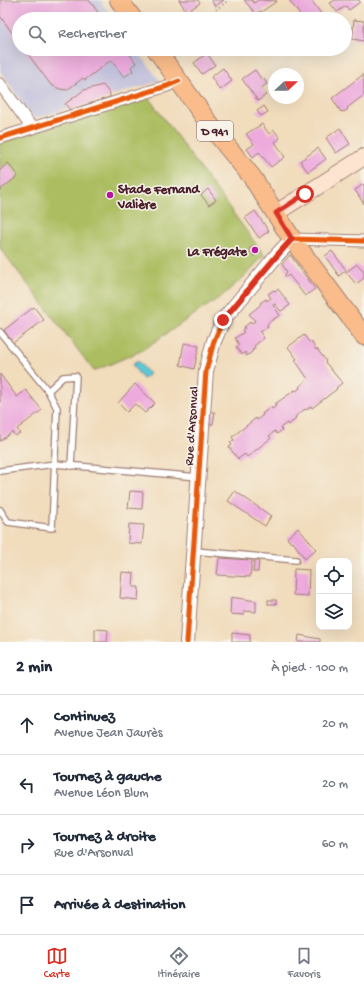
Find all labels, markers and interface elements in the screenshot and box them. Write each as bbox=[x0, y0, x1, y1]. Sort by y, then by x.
search box bbox=[12, 12, 352, 56]
icon: search bbox=[26, 23, 48, 45]
text: Rechercher bbox=[58, 25, 126, 43]
north arrow bbox=[268, 68, 304, 104]
road number: D 941 bbox=[197, 121, 233, 141]
place label: Stade Fernand Valière bbox=[117, 183, 200, 213]
route start bbox=[296, 185, 314, 203]
marker: Stade Fernand Valière bbox=[105, 190, 115, 200]
place label: La Frégate bbox=[187, 245, 248, 260]
marker: La Frégate bbox=[250, 245, 260, 255]
route end bbox=[214, 311, 232, 329]
street label: Rue d'Arsonval bbox=[182, 386, 203, 466]
map controls bbox=[316, 558, 352, 630]
button: locate bbox=[316, 558, 352, 594]
button: layers bbox=[316, 594, 352, 630]
text: 2 min bbox=[16, 658, 52, 678]
text: À pied · 100 m bbox=[271, 661, 348, 676]
text: Continuez bbox=[54, 708, 115, 726]
icon: ahead bbox=[16, 714, 38, 736]
text: 20 m bbox=[322, 717, 348, 732]
text: Avenue Jean Jaurès bbox=[54, 726, 163, 741]
text: Tournez à gauche bbox=[54, 768, 162, 786]
icon: left bbox=[16, 774, 38, 796]
text: 20 m bbox=[322, 777, 348, 792]
text: Avenue Léon Blum bbox=[54, 786, 149, 801]
text: Tournez à droite bbox=[54, 828, 156, 846]
icon: right bbox=[16, 834, 38, 856]
text: 60 m bbox=[322, 837, 348, 852]
text: Rue d'Arsonval bbox=[54, 846, 133, 861]
icon: arrive bbox=[16, 894, 38, 916]
text: Arrivée à destination bbox=[54, 896, 185, 914]
tab: Carte bbox=[44, 945, 70, 981]
tab: Itinéraire bbox=[158, 945, 200, 981]
tab: Favoris bbox=[288, 945, 320, 981]

